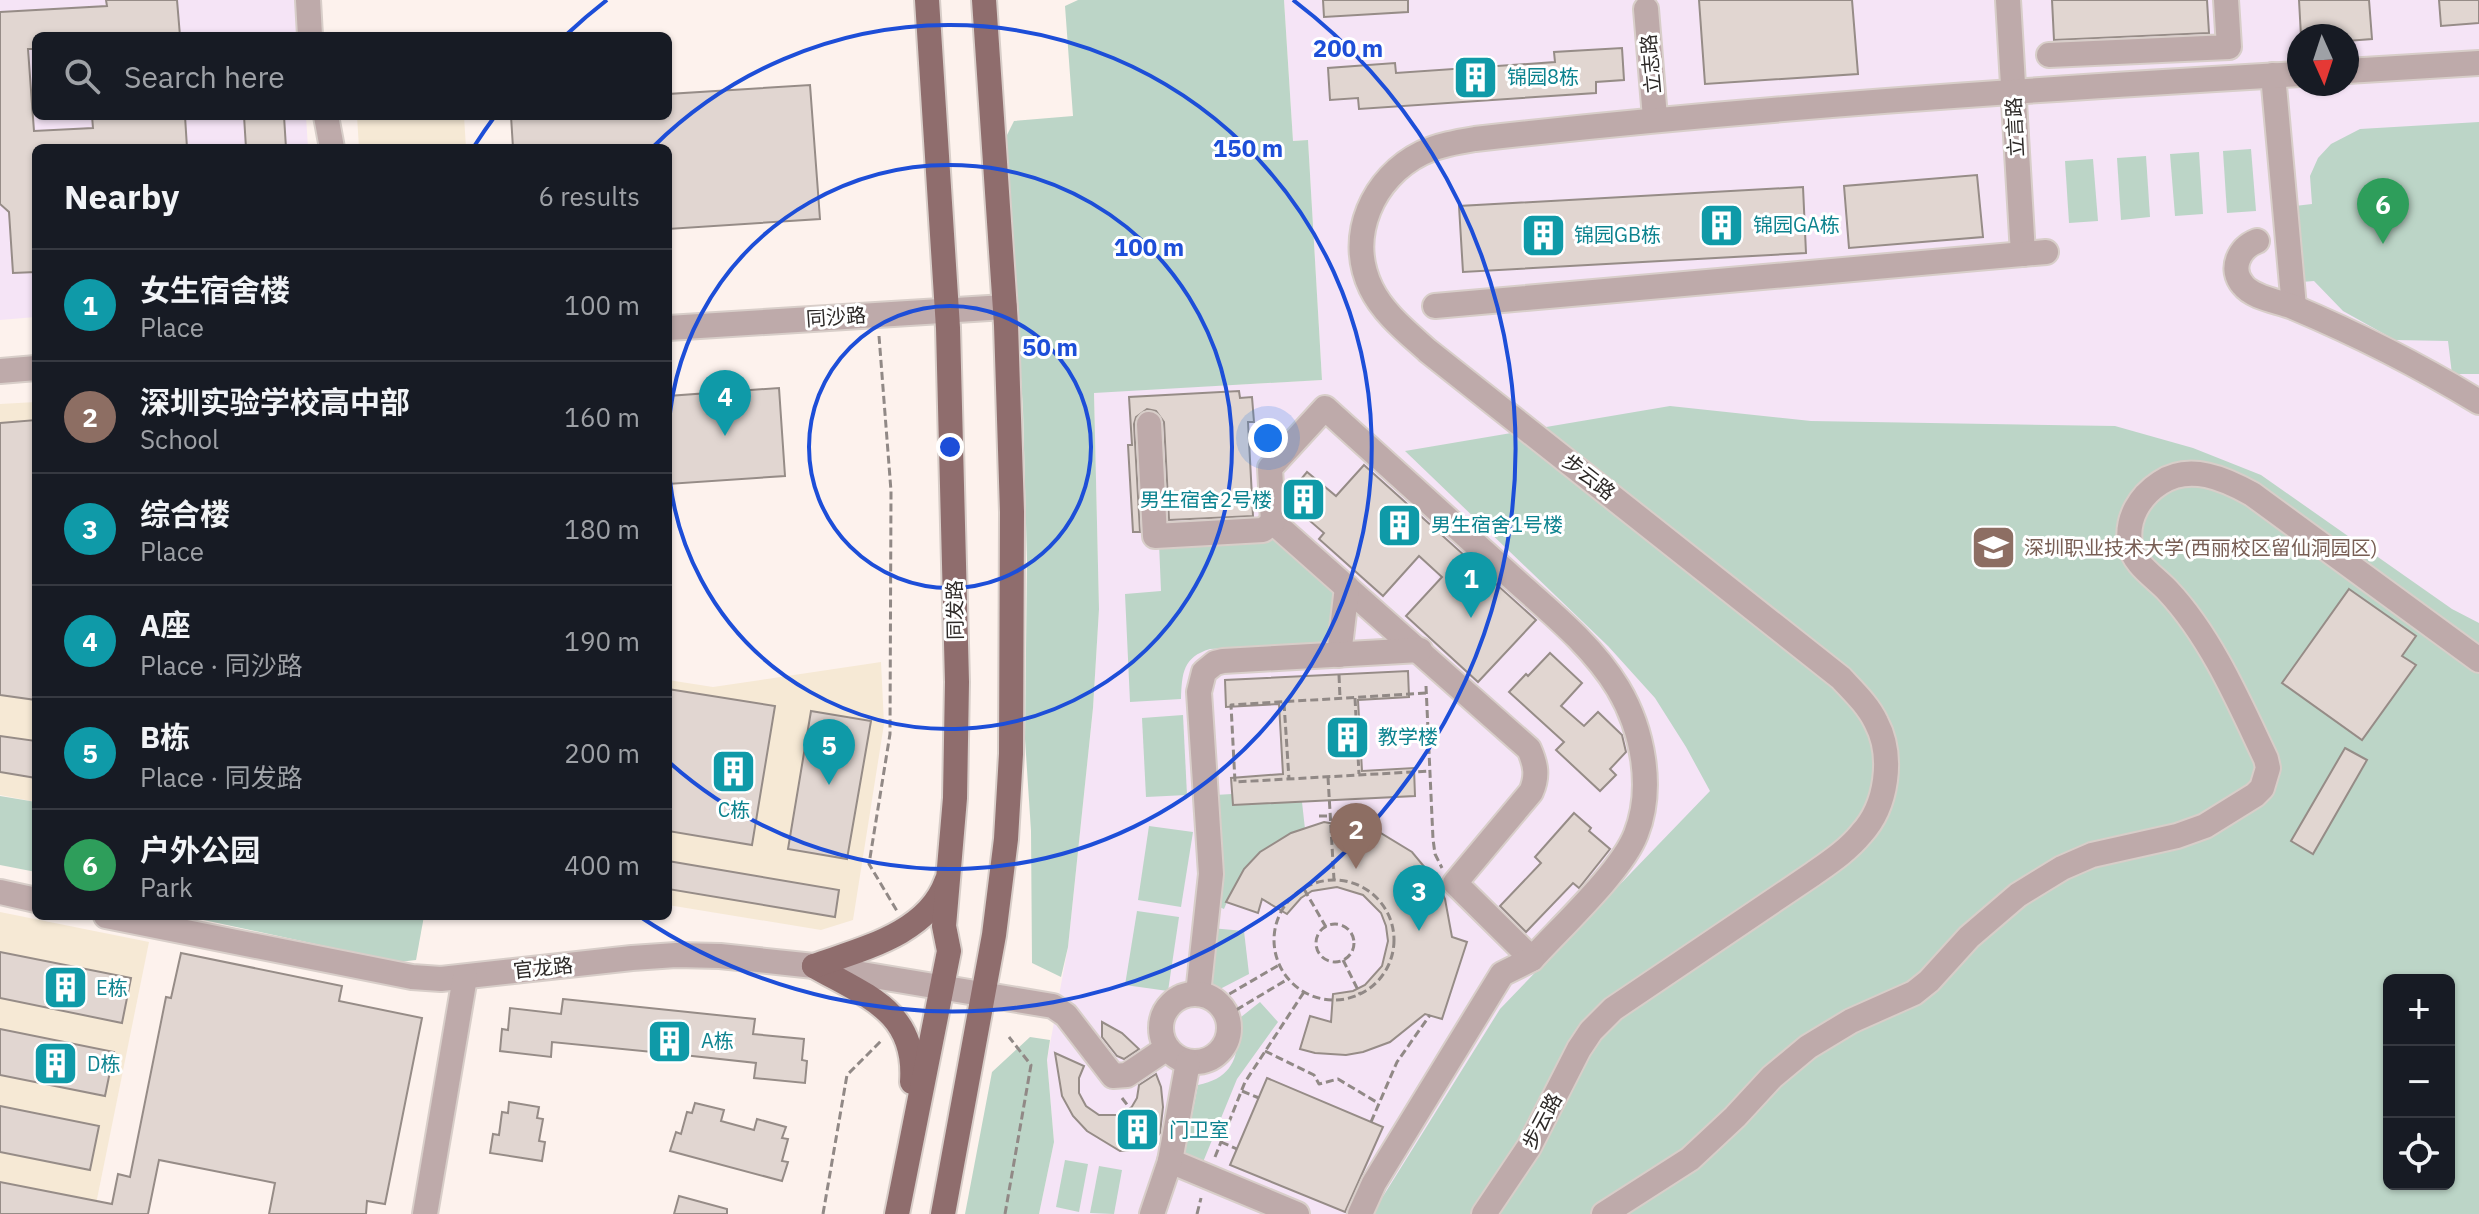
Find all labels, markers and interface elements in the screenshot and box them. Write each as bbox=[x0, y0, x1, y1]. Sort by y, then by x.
north arrow bbox=[2287, 24, 2359, 96]
search box bbox=[32, 32, 672, 120]
text: 200 m bbox=[1313, 32, 1383, 64]
street label: 立志路 bbox=[1634, 33, 1667, 95]
building icon: 锦园8栋 bbox=[1452, 53, 1500, 101]
icon: search bbox=[60, 54, 104, 98]
text: Search here bbox=[124, 57, 285, 96]
place label: 锦园8栋 bbox=[1507, 63, 1579, 90]
street label: 立言路 bbox=[1999, 96, 2030, 158]
text: 150 m bbox=[1213, 132, 1283, 164]
text: Nearby bbox=[64, 174, 179, 218]
pin: 6 bbox=[2357, 178, 2409, 244]
text: 6 results bbox=[538, 179, 640, 213]
building icon: 锦园GA栋 bbox=[1698, 201, 1746, 249]
building icon: 锦园GB栋 bbox=[1519, 211, 1567, 259]
place label: 锦园GA栋 bbox=[1753, 211, 1840, 238]
place label: 锦园GB栋 bbox=[1574, 221, 1661, 248]
text: 100 m bbox=[1114, 231, 1184, 263]
text: 女生宿舍楼 bbox=[140, 270, 290, 309]
text: 1 bbox=[82, 288, 98, 322]
text: 100 m bbox=[564, 288, 640, 322]
street label: 同沙路 bbox=[805, 301, 867, 332]
text: Place bbox=[140, 310, 204, 344]
text: 50 m bbox=[1022, 331, 1078, 363]
pin: 4 bbox=[699, 370, 751, 436]
text: 深圳实验学校高中部 bbox=[140, 382, 410, 421]
text: 2 bbox=[82, 400, 98, 434]
text: 160 m bbox=[564, 400, 640, 434]
your location bbox=[1248, 418, 1288, 458]
text: School bbox=[140, 422, 219, 456]
centre of rings bbox=[936, 433, 964, 461]
street label: 步云路 bbox=[1557, 447, 1621, 506]
building icon: 男生宿舍2号楼 bbox=[1279, 476, 1327, 524]
place label: 男生宿舍2号楼 bbox=[1140, 486, 1272, 513]
text: 综合楼 bbox=[140, 494, 230, 533]
building icon: 男生宿舍1号楼 bbox=[1376, 501, 1424, 549]
place label: 男生宿舍1号楼 bbox=[1431, 511, 1563, 538]
text: 3 bbox=[82, 512, 98, 546]
text: 180 m bbox=[564, 512, 640, 546]
school or university icon: 深圳职业技术大学(西丽校区留仙洞园区) bbox=[1969, 524, 2017, 572]
text: Place bbox=[140, 534, 204, 568]
place label: 深圳职业技术大学(西丽校区留仙洞园区) bbox=[2024, 534, 2377, 561]
pin: 1 bbox=[1445, 552, 1497, 618]
street label: 同发路 bbox=[940, 580, 969, 640]
text: A座 bbox=[140, 605, 191, 644]
text: 4 bbox=[82, 624, 98, 658]
text: 190 m bbox=[564, 624, 640, 658]
text: Place · 同沙路 bbox=[140, 648, 303, 682]
building icon: 教学楼 bbox=[1323, 713, 1371, 761]
text: B栋 bbox=[140, 717, 190, 756]
pin: 5 bbox=[803, 719, 855, 785]
place label: 教学楼 bbox=[1378, 723, 1438, 750]
text: 5 bbox=[82, 736, 98, 770]
text: 200 m bbox=[564, 736, 640, 770]
building icon: C栋 bbox=[710, 747, 758, 795]
text: Place · 同发路 bbox=[140, 760, 303, 794]
place label: C栋 bbox=[718, 796, 750, 823]
pin: 2 bbox=[1330, 803, 1382, 869]
text: 户外公园 bbox=[140, 830, 260, 869]
text: 6 bbox=[82, 848, 98, 882]
text: 400 m bbox=[564, 848, 640, 882]
pin: 3 bbox=[1393, 865, 1445, 931]
text: Park bbox=[140, 870, 193, 904]
street label: 官龙路 bbox=[512, 951, 574, 984]
building icon: E栋 bbox=[41, 964, 89, 1012]
place label: E栋 bbox=[96, 974, 128, 1001]
map controls bbox=[2383, 974, 2455, 1190]
button: + bbox=[2383, 974, 2455, 1046]
building icon: A栋 bbox=[646, 1017, 694, 1065]
place label: A栋 bbox=[701, 1027, 734, 1054]
building icon: D栋 bbox=[32, 1040, 80, 1088]
button: − bbox=[2383, 1046, 2455, 1118]
place label: D栋 bbox=[87, 1050, 120, 1077]
street label: 步云路 bbox=[1516, 1088, 1568, 1154]
building icon: 门卫室 bbox=[1114, 1106, 1162, 1154]
place label: 门卫室 bbox=[1169, 1116, 1229, 1143]
button: locate bbox=[2383, 1118, 2455, 1190]

